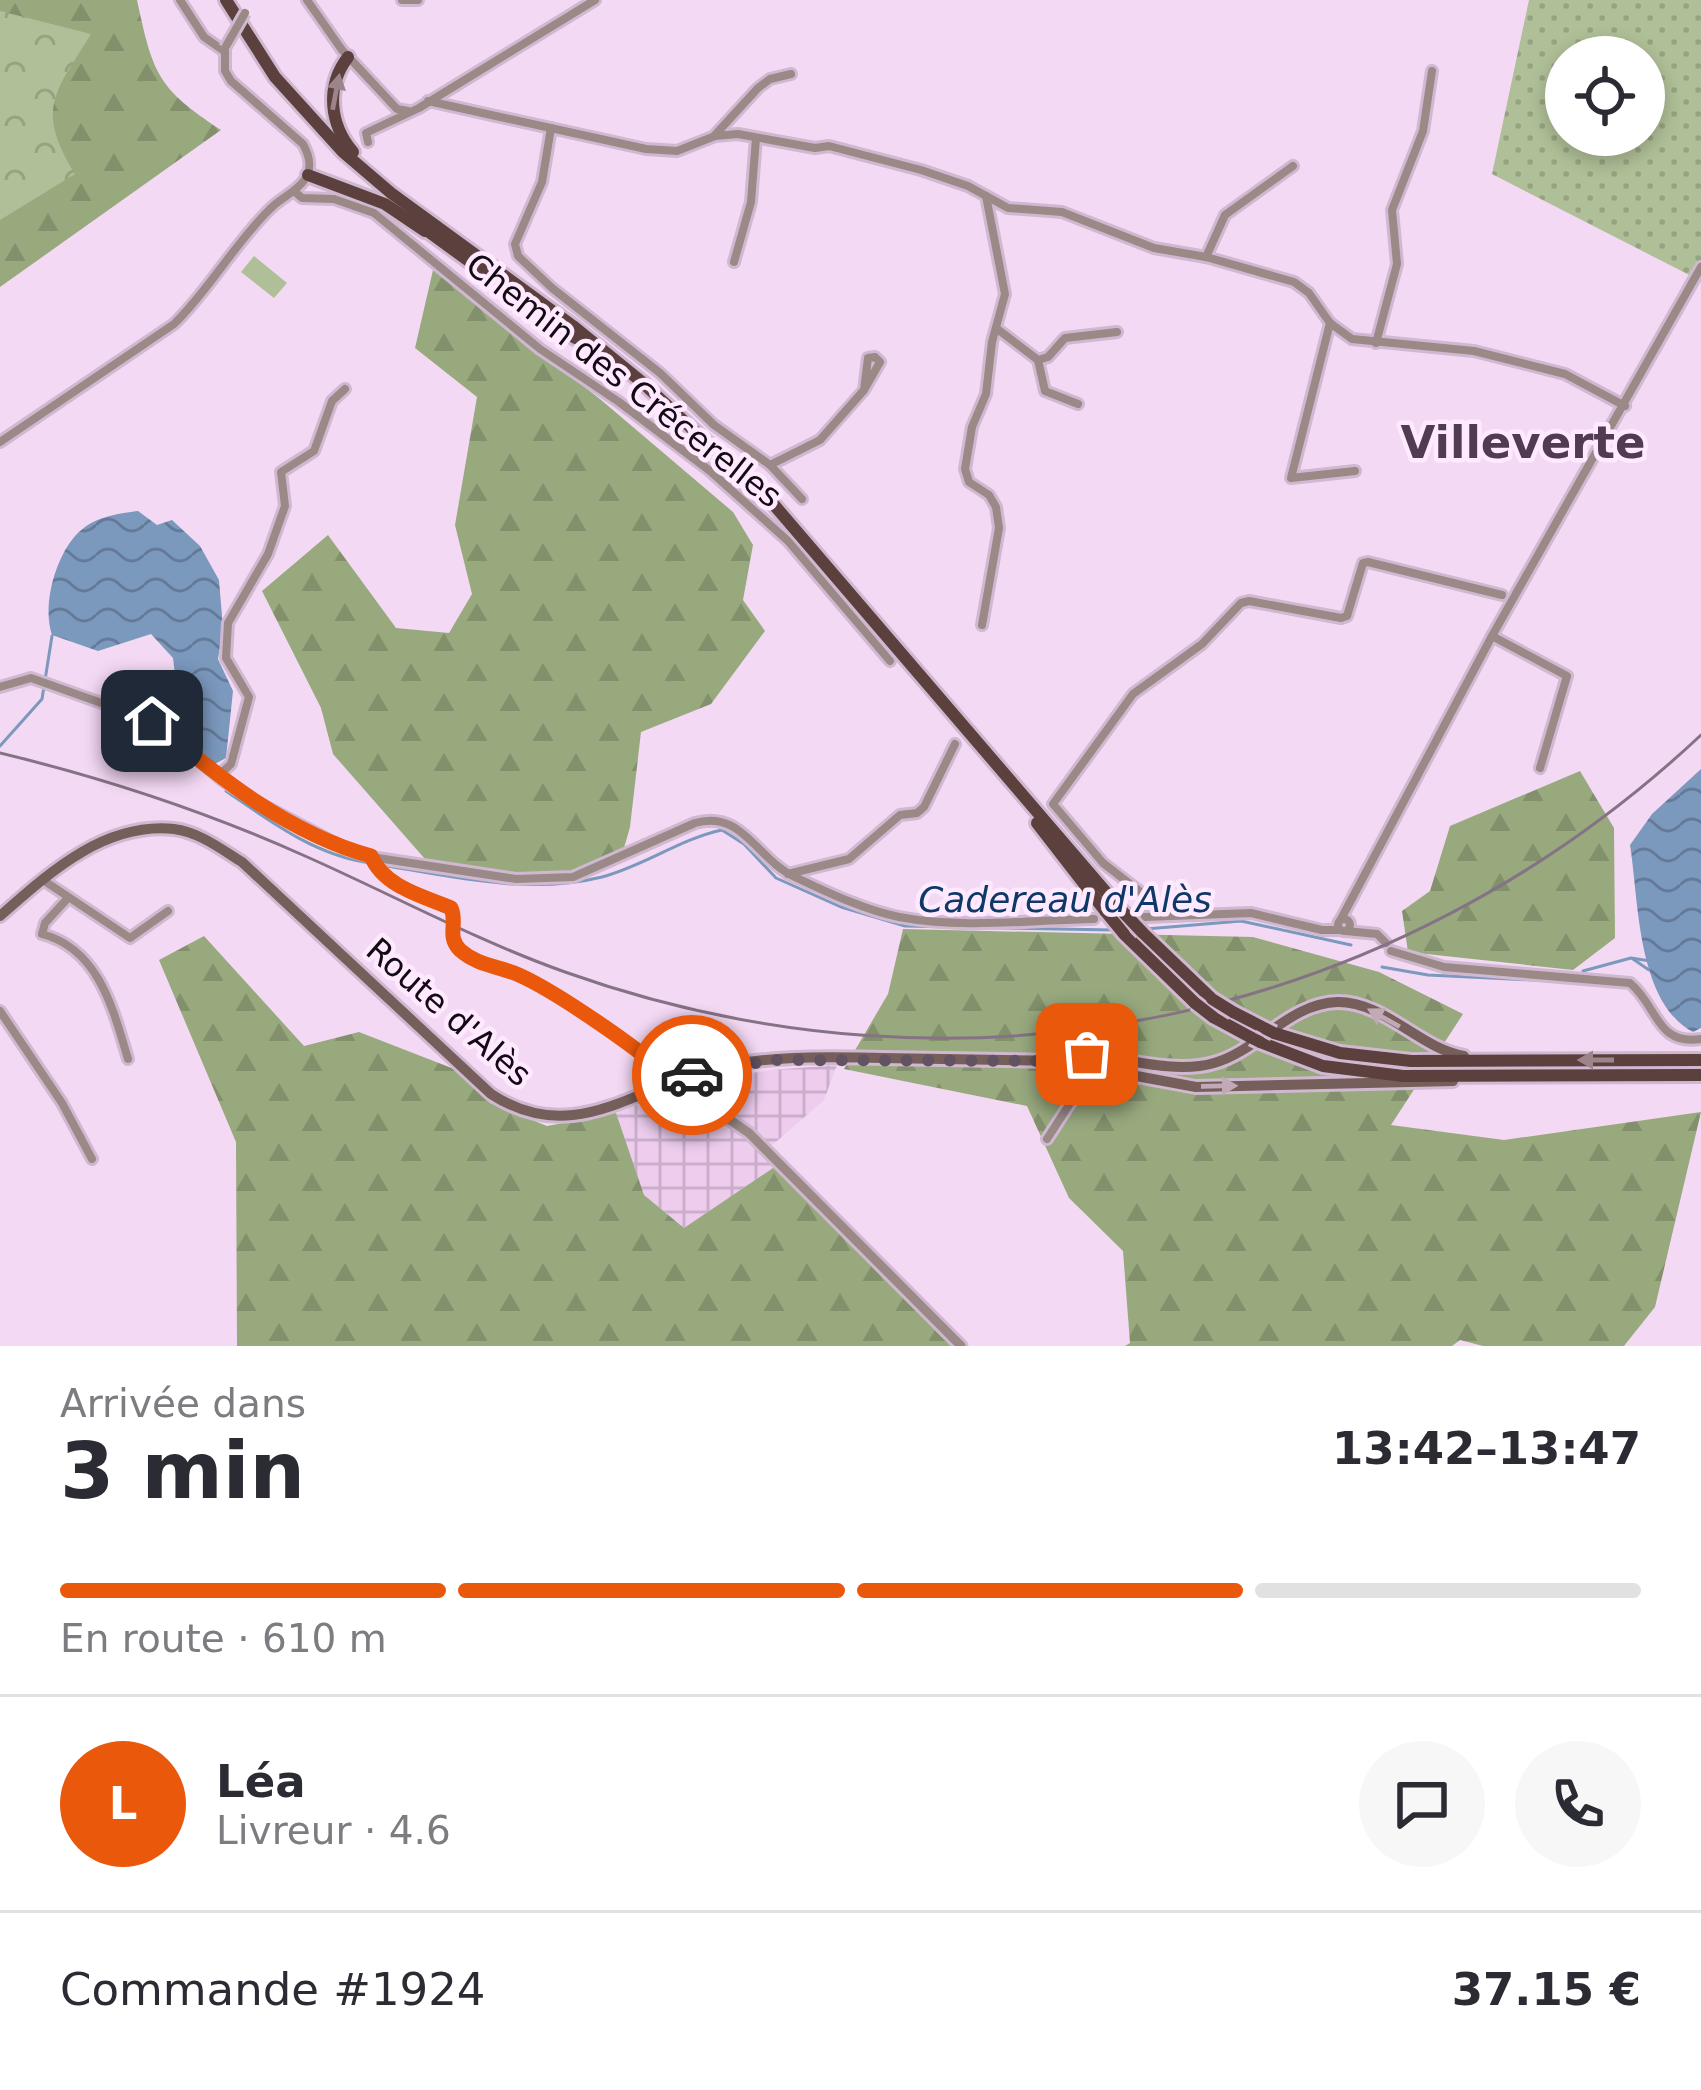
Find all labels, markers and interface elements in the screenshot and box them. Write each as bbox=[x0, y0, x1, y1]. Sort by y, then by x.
map controls bbox=[1545, 36, 1665, 156]
button: locate bbox=[1545, 36, 1665, 156]
one-way arrow bbox=[327, 73, 346, 111]
street label: Chemin des Crécerelles bbox=[459, 245, 789, 515]
district label: Villeverte bbox=[1401, 416, 1645, 469]
pin bbox=[101, 670, 203, 772]
icon: home bbox=[119, 688, 185, 754]
water label: Cadereau d'Alès bbox=[918, 879, 1212, 920]
street label: Route d'Alès bbox=[359, 930, 539, 1094]
pin bbox=[1036, 1003, 1138, 1105]
one-way arrow bbox=[1367, 1008, 1401, 1029]
courier bbox=[632, 1015, 752, 1135]
icon: bag bbox=[1054, 1021, 1120, 1087]
icon: car bbox=[659, 1042, 725, 1108]
one-way arrow bbox=[1576, 1050, 1614, 1070]
one-way arrow bbox=[1201, 1077, 1239, 1096]
text: Arrivée dans bbox=[60, 1381, 306, 1426]
text: 13:42–13:47 bbox=[1332, 1422, 1641, 1475]
text: 3 min bbox=[60, 1426, 305, 1516]
text: En route · 610 m bbox=[60, 1616, 387, 1661]
button: chat bbox=[1359, 1741, 1485, 1867]
button: phone bbox=[1515, 1741, 1641, 1867]
text: Léa bbox=[216, 1755, 306, 1808]
text: L bbox=[109, 1777, 137, 1830]
text: Livreur · 4.6 bbox=[216, 1808, 451, 1853]
text: Commande #1924 bbox=[60, 1963, 486, 2016]
text: 37.15 € bbox=[1452, 1963, 1641, 2016]

